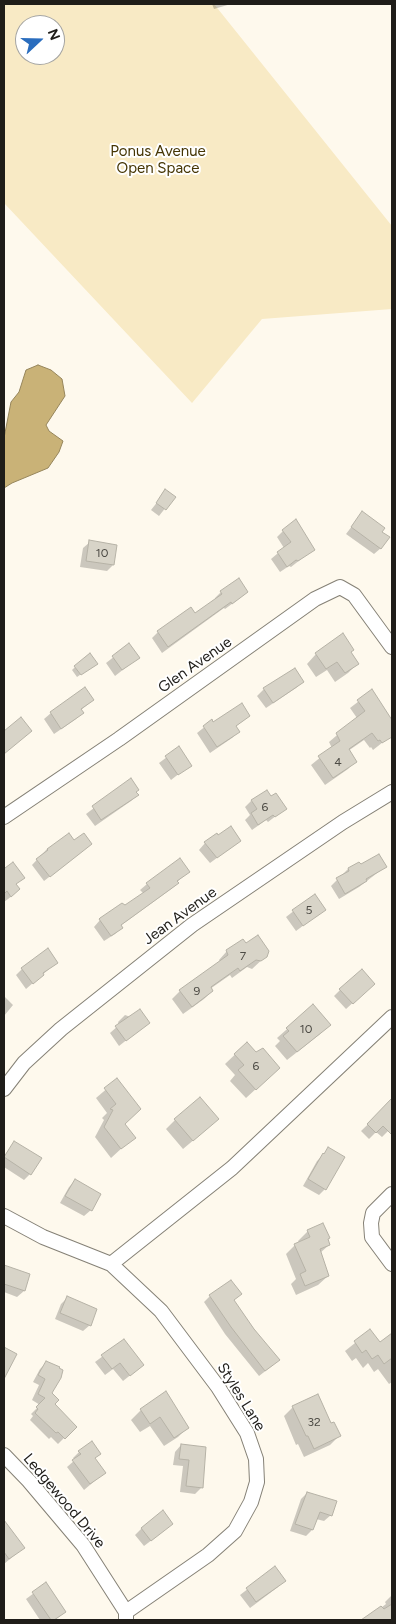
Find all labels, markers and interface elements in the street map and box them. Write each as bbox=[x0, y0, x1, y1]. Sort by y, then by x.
north arrow bbox=[15, 15, 65, 65]
text: N bbox=[44, 27, 63, 43]
park label: Ponus Avenue Open Space bbox=[110, 143, 206, 178]
house number: 10 bbox=[96, 546, 108, 560]
street label: Glen Avenue bbox=[155, 633, 235, 697]
house number: 4 bbox=[334, 755, 342, 769]
house number: 6 bbox=[262, 800, 268, 814]
street label: Jean Avenue bbox=[140, 883, 220, 949]
house number: 5 bbox=[306, 903, 312, 917]
house number: 7 bbox=[240, 949, 246, 963]
house number: 9 bbox=[194, 984, 200, 998]
house number: 10 bbox=[300, 1022, 312, 1036]
house number: 6 bbox=[253, 1059, 259, 1073]
street label: Styles Lane bbox=[213, 1360, 269, 1434]
house number: 32 bbox=[307, 1415, 321, 1429]
street label: Ledgewood Drive bbox=[19, 1450, 109, 1552]

